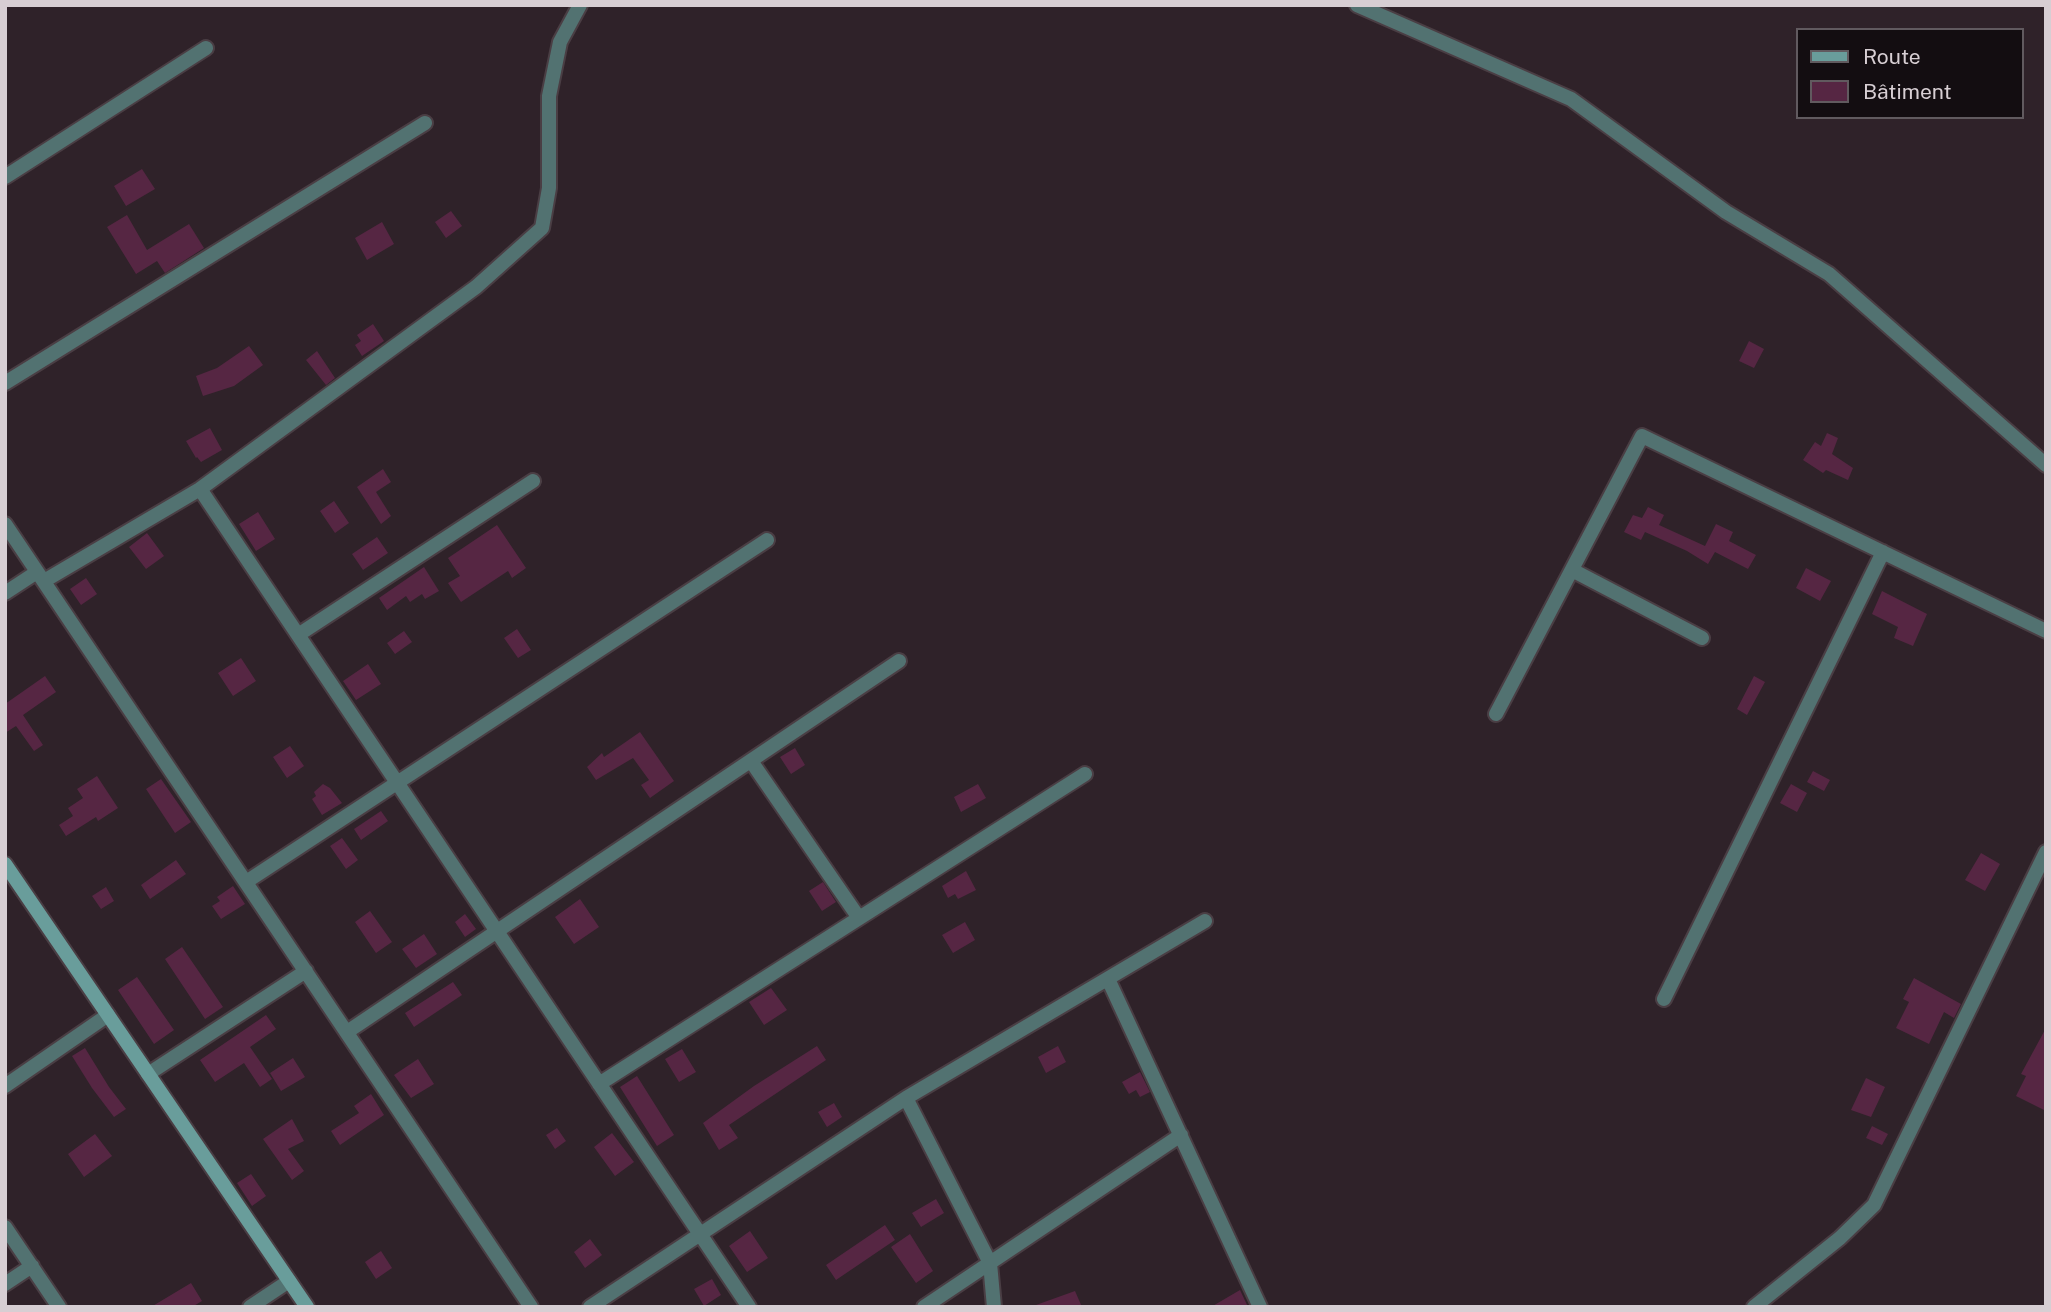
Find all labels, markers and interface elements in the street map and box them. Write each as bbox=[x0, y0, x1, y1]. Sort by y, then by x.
legend bbox=[1796, 28, 2023, 119]
text: Route bbox=[1863, 44, 1921, 69]
text: Bâtiment bbox=[1863, 79, 1952, 104]

